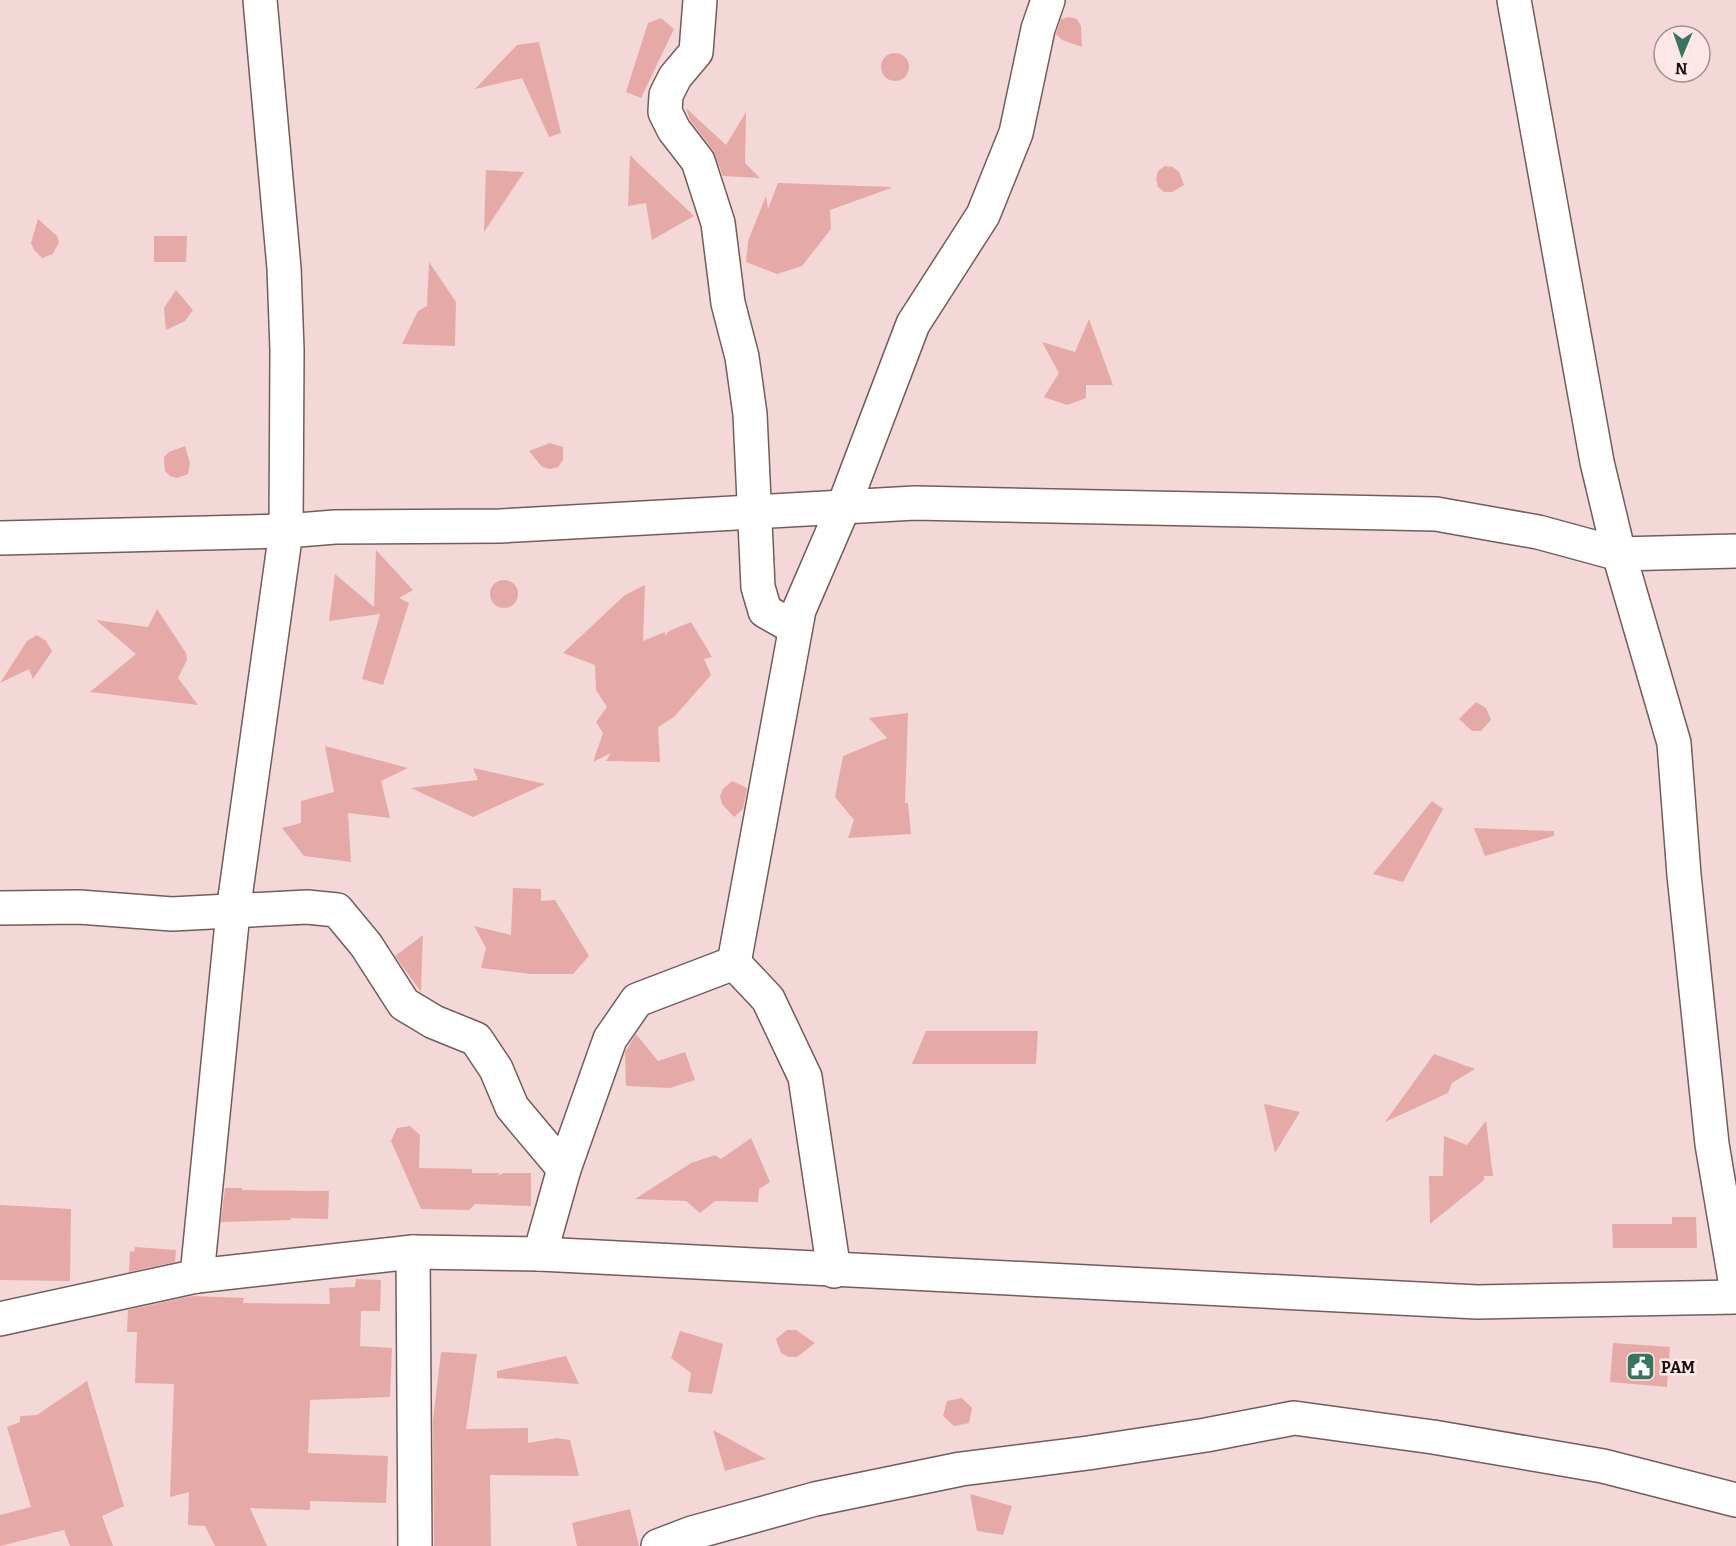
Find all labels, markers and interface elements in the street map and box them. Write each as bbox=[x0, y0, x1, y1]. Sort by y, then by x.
north arrow bbox=[1652, 24, 1712, 84]
text: N bbox=[1675, 59, 1688, 78]
public building icon: PAM bbox=[1624, 1351, 1656, 1383]
place label: PAM bbox=[1661, 1358, 1695, 1377]

